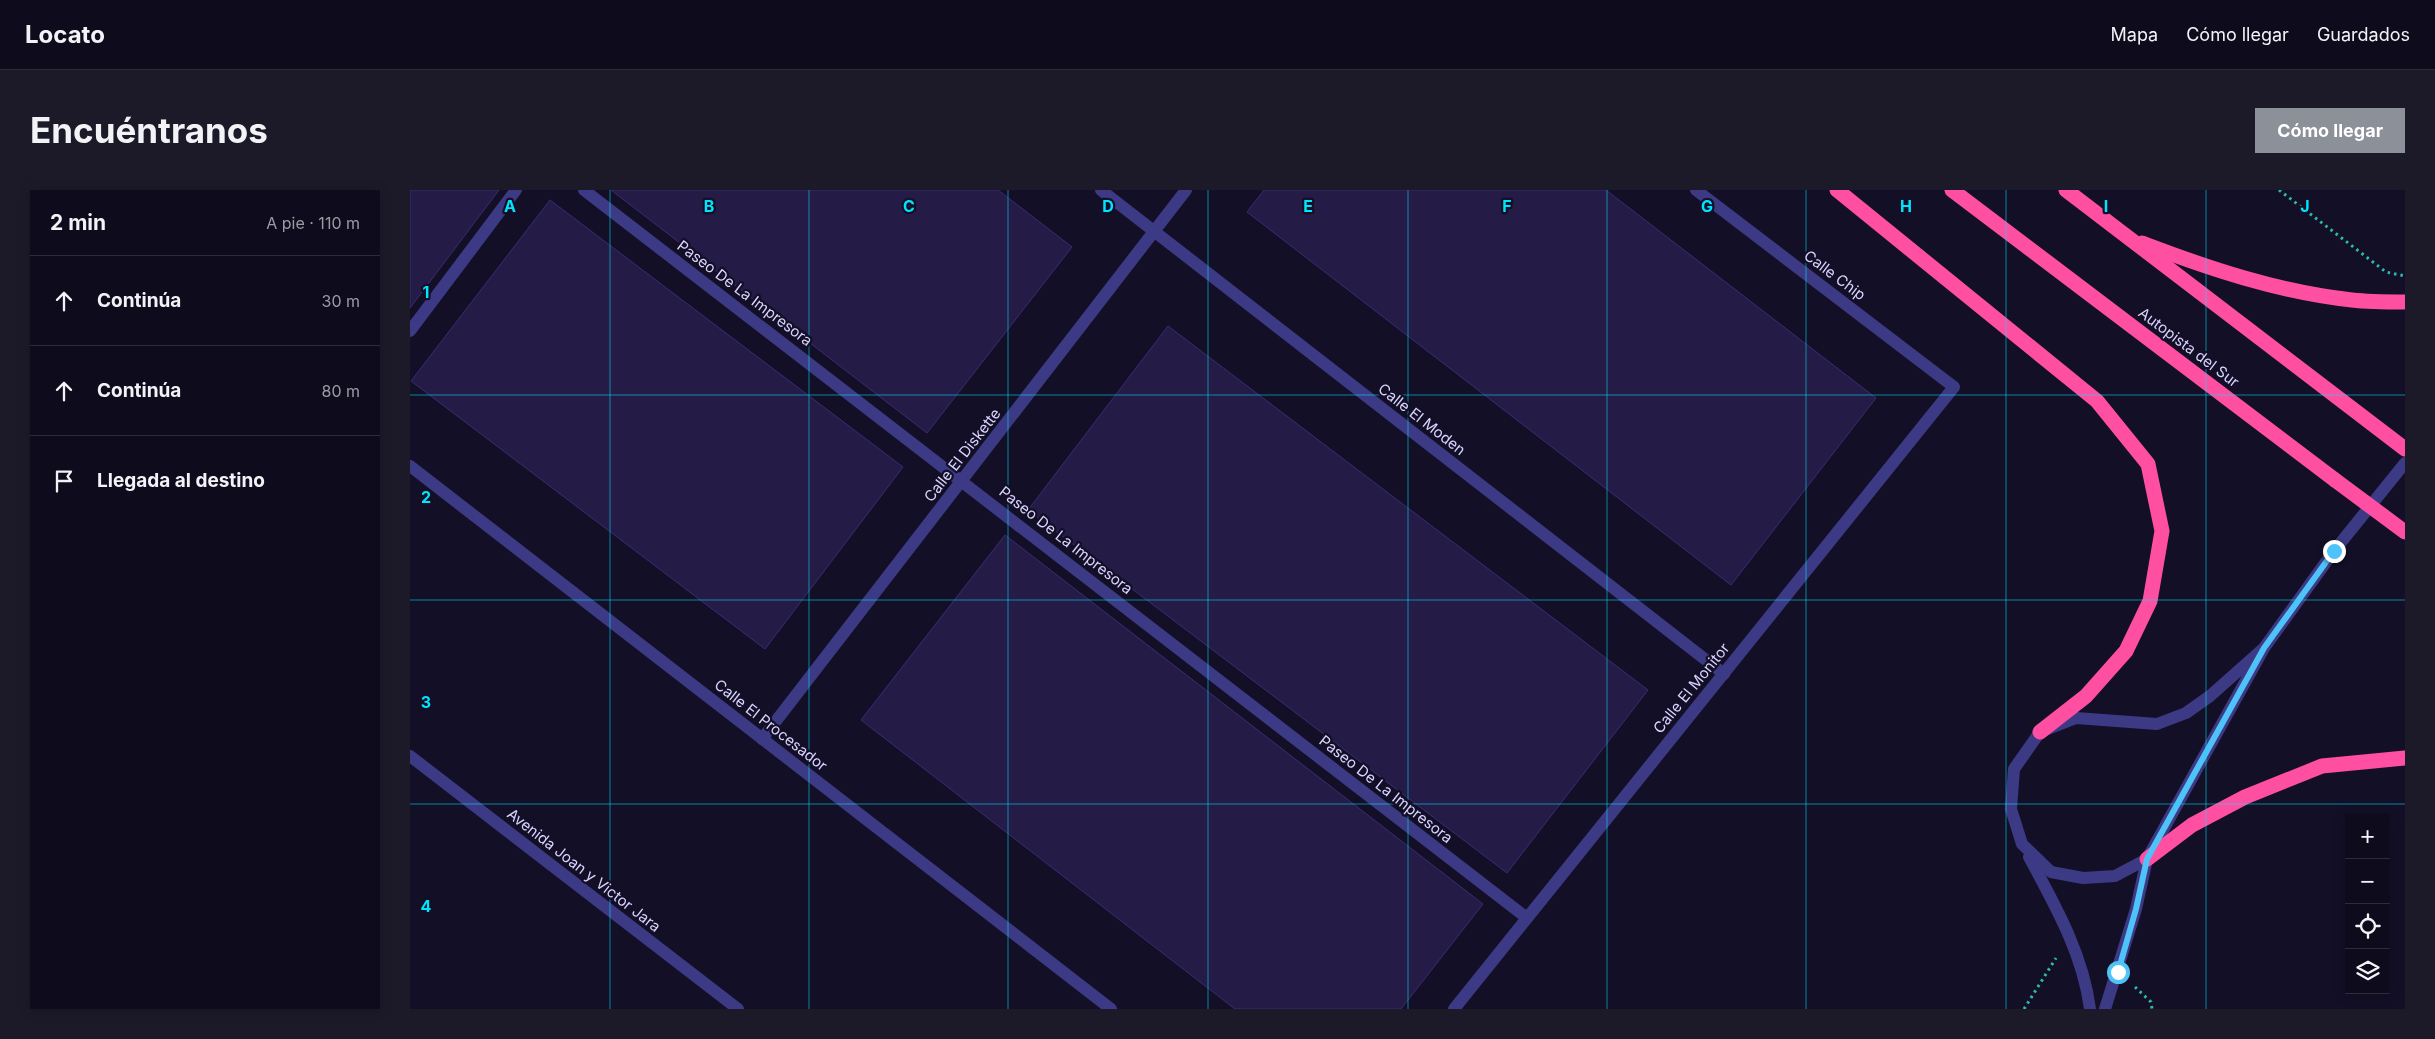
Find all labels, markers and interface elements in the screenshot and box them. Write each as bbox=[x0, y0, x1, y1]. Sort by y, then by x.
text: Locato bbox=[25, 20, 105, 49]
text: Mapa bbox=[2111, 24, 2158, 45]
text: Cómo llegar bbox=[2186, 24, 2289, 45]
text: Guardados bbox=[2317, 24, 2410, 45]
button: Cómo llegar bbox=[2255, 108, 2405, 153]
text: Encuéntranos bbox=[30, 109, 268, 151]
text: A bbox=[504, 196, 516, 216]
text: B bbox=[704, 196, 714, 216]
text: C bbox=[903, 196, 915, 216]
text: D bbox=[1102, 196, 1114, 216]
text: E bbox=[1303, 196, 1313, 216]
text: F bbox=[1502, 196, 1512, 216]
text: G bbox=[1701, 196, 1713, 216]
text: H bbox=[1900, 196, 1912, 216]
text: I bbox=[2104, 196, 2108, 216]
text: J bbox=[2300, 196, 2310, 216]
text: 2 min bbox=[50, 210, 106, 235]
text: A pie · 110 m bbox=[266, 213, 360, 233]
street label: Paseo De La Impresora bbox=[674, 236, 816, 350]
street label: Calle Chip bbox=[1800, 246, 1870, 304]
text: 1 bbox=[423, 282, 429, 302]
icon: ahead bbox=[50, 287, 78, 315]
text: Continúa bbox=[97, 289, 181, 312]
text: 30 m bbox=[322, 291, 360, 311]
street label: Autopista del Sur bbox=[2135, 303, 2243, 391]
icon: ahead bbox=[50, 377, 78, 405]
text: Continúa bbox=[97, 379, 181, 402]
street label: Calle El Moden bbox=[1374, 379, 1470, 459]
text: 80 m bbox=[321, 381, 360, 401]
street label: Calle El Diskette bbox=[920, 404, 1004, 506]
icon: arrive bbox=[50, 467, 78, 495]
text: Llegada al destino bbox=[97, 469, 265, 492]
street label: Paseo De La Impresora bbox=[995, 482, 1137, 598]
text: 2 bbox=[421, 487, 431, 507]
route end bbox=[2323, 540, 2346, 563]
street label: Calle El Monitor bbox=[1649, 639, 1734, 737]
street label: Calle El Procesador bbox=[711, 675, 831, 775]
text: 3 bbox=[421, 692, 431, 712]
street label: Paseo De La Impresora bbox=[1315, 731, 1457, 847]
street label: Avenida Joan y Victor Jara bbox=[503, 804, 665, 936]
map controls bbox=[2345, 814, 2390, 994]
button: + bbox=[2345, 814, 2390, 859]
button: − bbox=[2345, 859, 2390, 904]
text: 4 bbox=[421, 896, 432, 916]
button: locate bbox=[2345, 904, 2390, 949]
button: layers bbox=[2345, 949, 2390, 994]
route start bbox=[2107, 961, 2130, 984]

